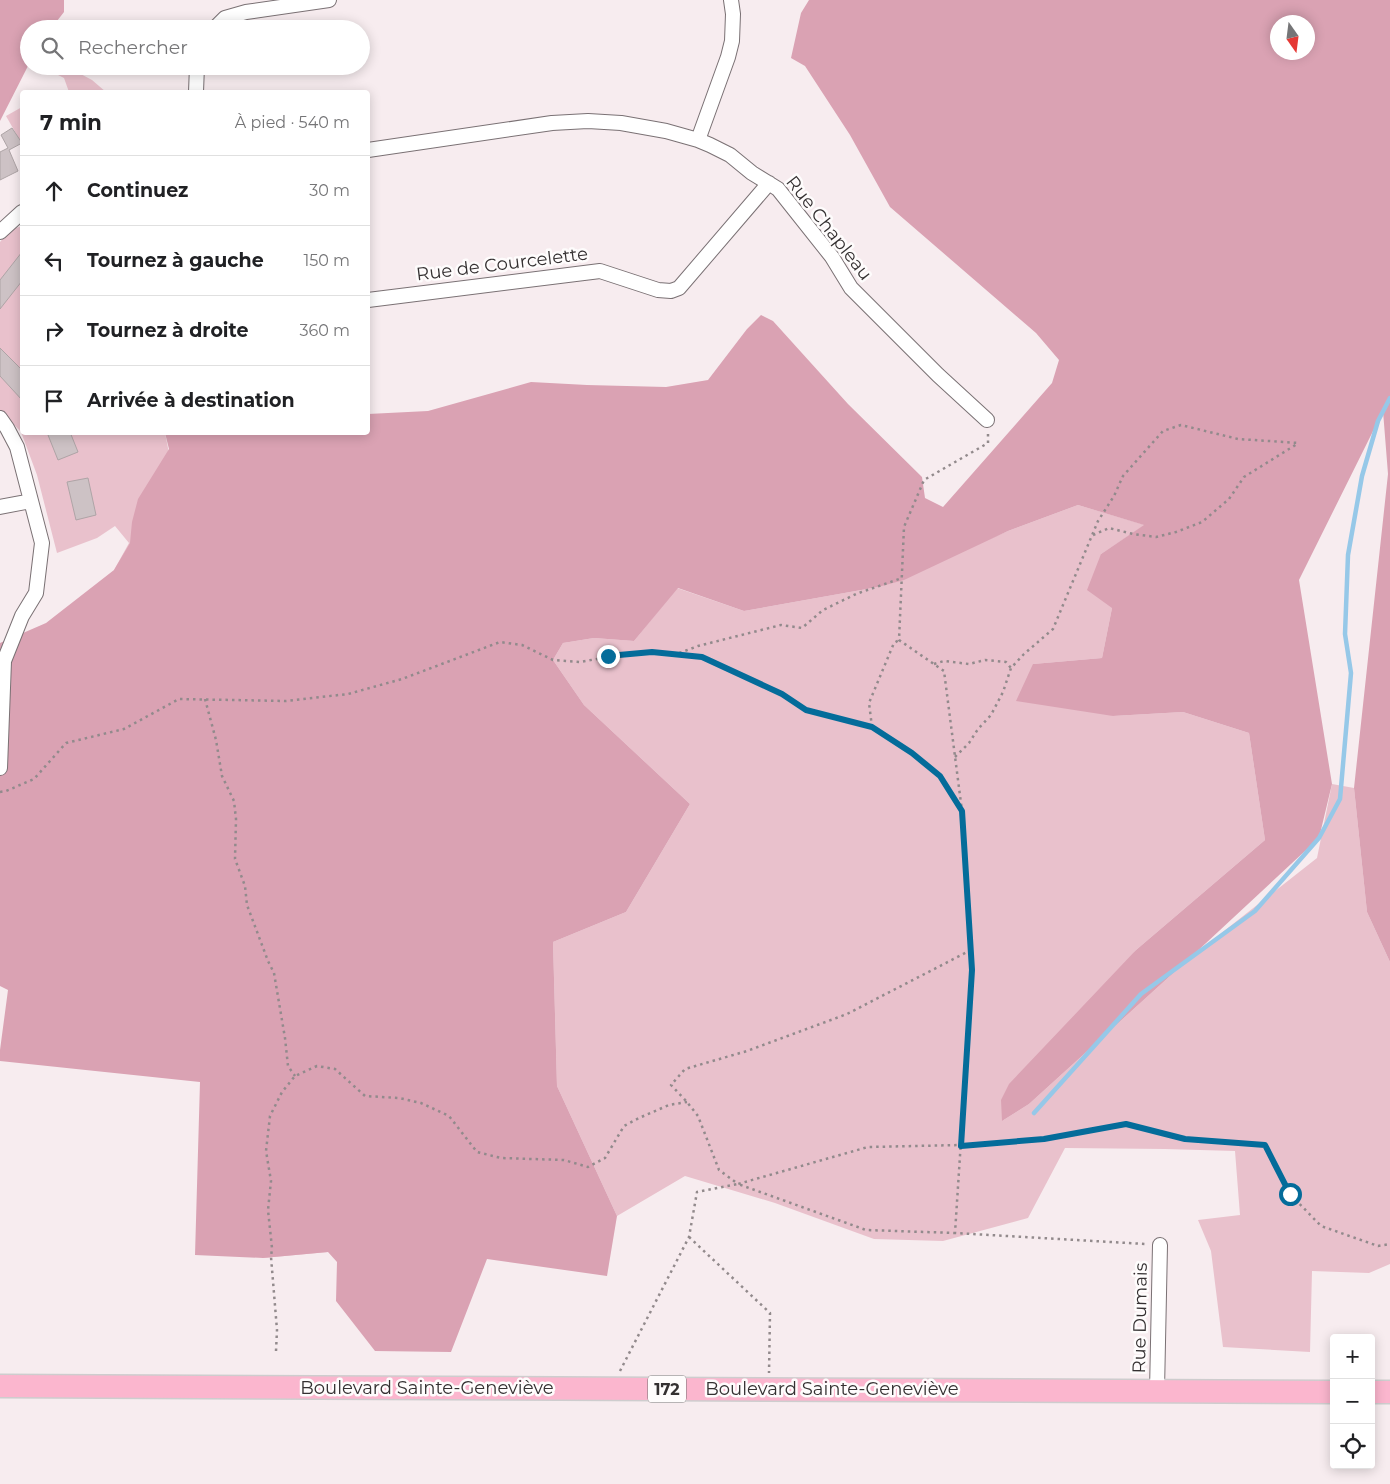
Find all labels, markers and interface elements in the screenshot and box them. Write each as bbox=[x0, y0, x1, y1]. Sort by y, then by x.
north arrow bbox=[1270, 15, 1315, 60]
search box bbox=[20, 20, 370, 75]
icon: search bbox=[38, 34, 66, 62]
text: Rechercher bbox=[78, 36, 188, 59]
text: 7 min bbox=[40, 110, 102, 135]
text: À pied · 540 m bbox=[235, 113, 350, 132]
street label: Rue Chapleau bbox=[781, 171, 877, 285]
icon: ahead bbox=[40, 177, 68, 205]
text: Continuez bbox=[87, 179, 188, 202]
text: 30 m bbox=[309, 181, 350, 200]
street label: Rue de Courcelette bbox=[415, 243, 589, 285]
icon: left bbox=[40, 247, 68, 275]
text: Tournez à gauche bbox=[87, 249, 264, 272]
text: 150 m bbox=[303, 251, 350, 270]
icon: right bbox=[40, 317, 68, 345]
text: Tournez à droite bbox=[87, 319, 248, 342]
text: 360 m bbox=[299, 321, 350, 340]
icon: arrive bbox=[40, 387, 68, 415]
text: Arrivée à destination bbox=[87, 389, 295, 412]
route end bbox=[597, 645, 620, 668]
route start bbox=[1279, 1183, 1302, 1206]
street label: Rue Dumais bbox=[1128, 1262, 1152, 1374]
map controls bbox=[1330, 1334, 1375, 1469]
button: + bbox=[1330, 1334, 1375, 1379]
road number: 172 bbox=[648, 1376, 686, 1402]
street label: Boulevard Sainte-Geneviève bbox=[300, 1377, 554, 1399]
street label: Boulevard Sainte-Geneviève bbox=[705, 1378, 959, 1400]
button: − bbox=[1330, 1379, 1375, 1424]
button: locate bbox=[1330, 1424, 1375, 1469]

